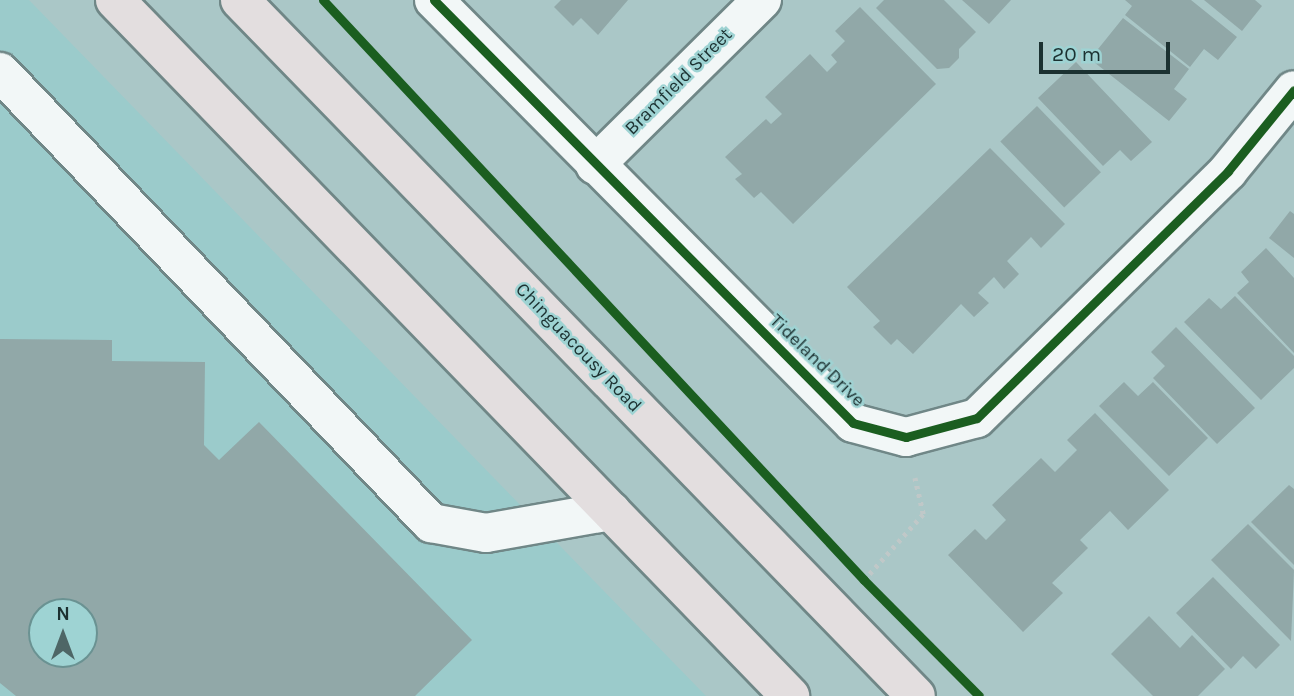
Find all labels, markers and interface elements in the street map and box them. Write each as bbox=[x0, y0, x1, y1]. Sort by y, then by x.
street label: Bramfield Street bbox=[621, 24, 737, 140]
scale bar bbox=[1042, 28, 1173, 72]
text: 20 m bbox=[1052, 42, 1101, 66]
street label: Chinguacousy Road bbox=[510, 278, 646, 418]
street label: Tideland Drive bbox=[765, 310, 869, 412]
north arrow bbox=[28, 598, 98, 668]
text: N bbox=[56, 603, 70, 625]

